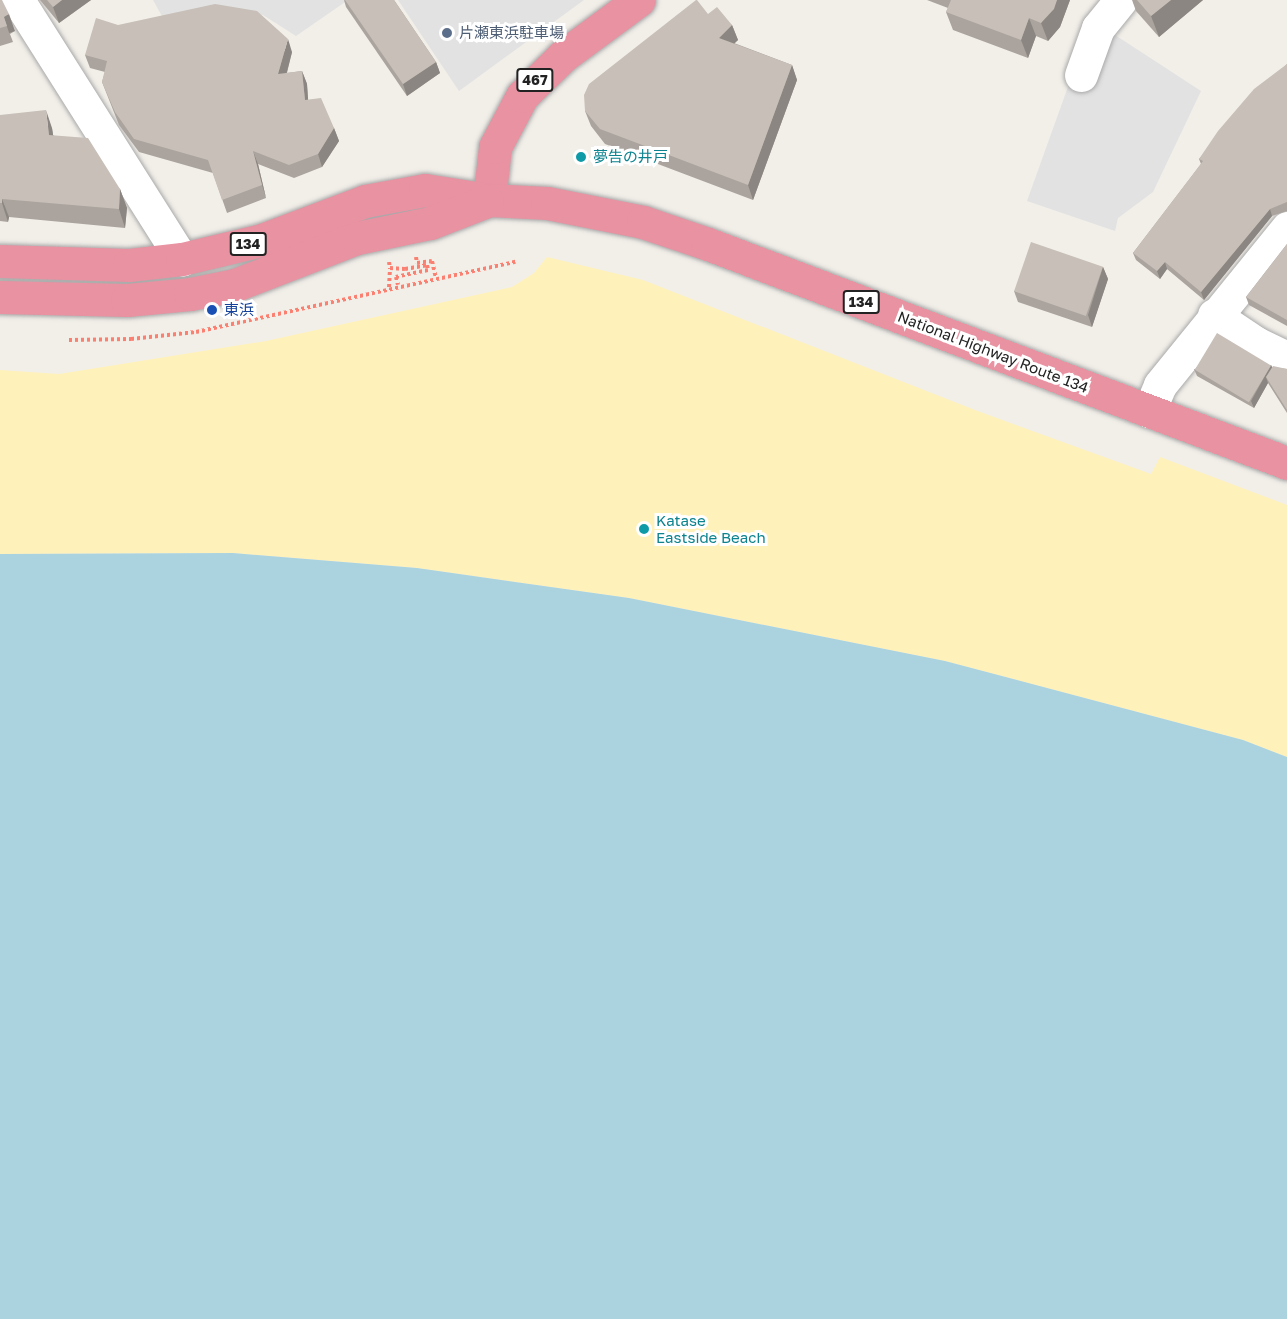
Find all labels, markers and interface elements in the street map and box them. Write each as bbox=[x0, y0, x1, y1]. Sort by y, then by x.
place label: 片瀬東浜駐車場 bbox=[459, 24, 564, 42]
marker: 片瀬東浜駐車場 bbox=[440, 26, 454, 40]
road number: 467 bbox=[516, 69, 554, 91]
place label: 夢告の井戸 bbox=[593, 148, 668, 166]
marker: 夢告の井戸 bbox=[574, 150, 588, 164]
road number: 134 bbox=[228, 233, 268, 255]
road number: 134 bbox=[842, 291, 880, 313]
place label: 東浜 bbox=[224, 301, 254, 319]
marker: 東浜 bbox=[205, 303, 219, 317]
street label: National Highway Route 134 bbox=[895, 307, 1091, 397]
place label: Katase Eastside Beach bbox=[656, 511, 766, 546]
marker: Katase Eastside Beach bbox=[637, 522, 651, 536]

